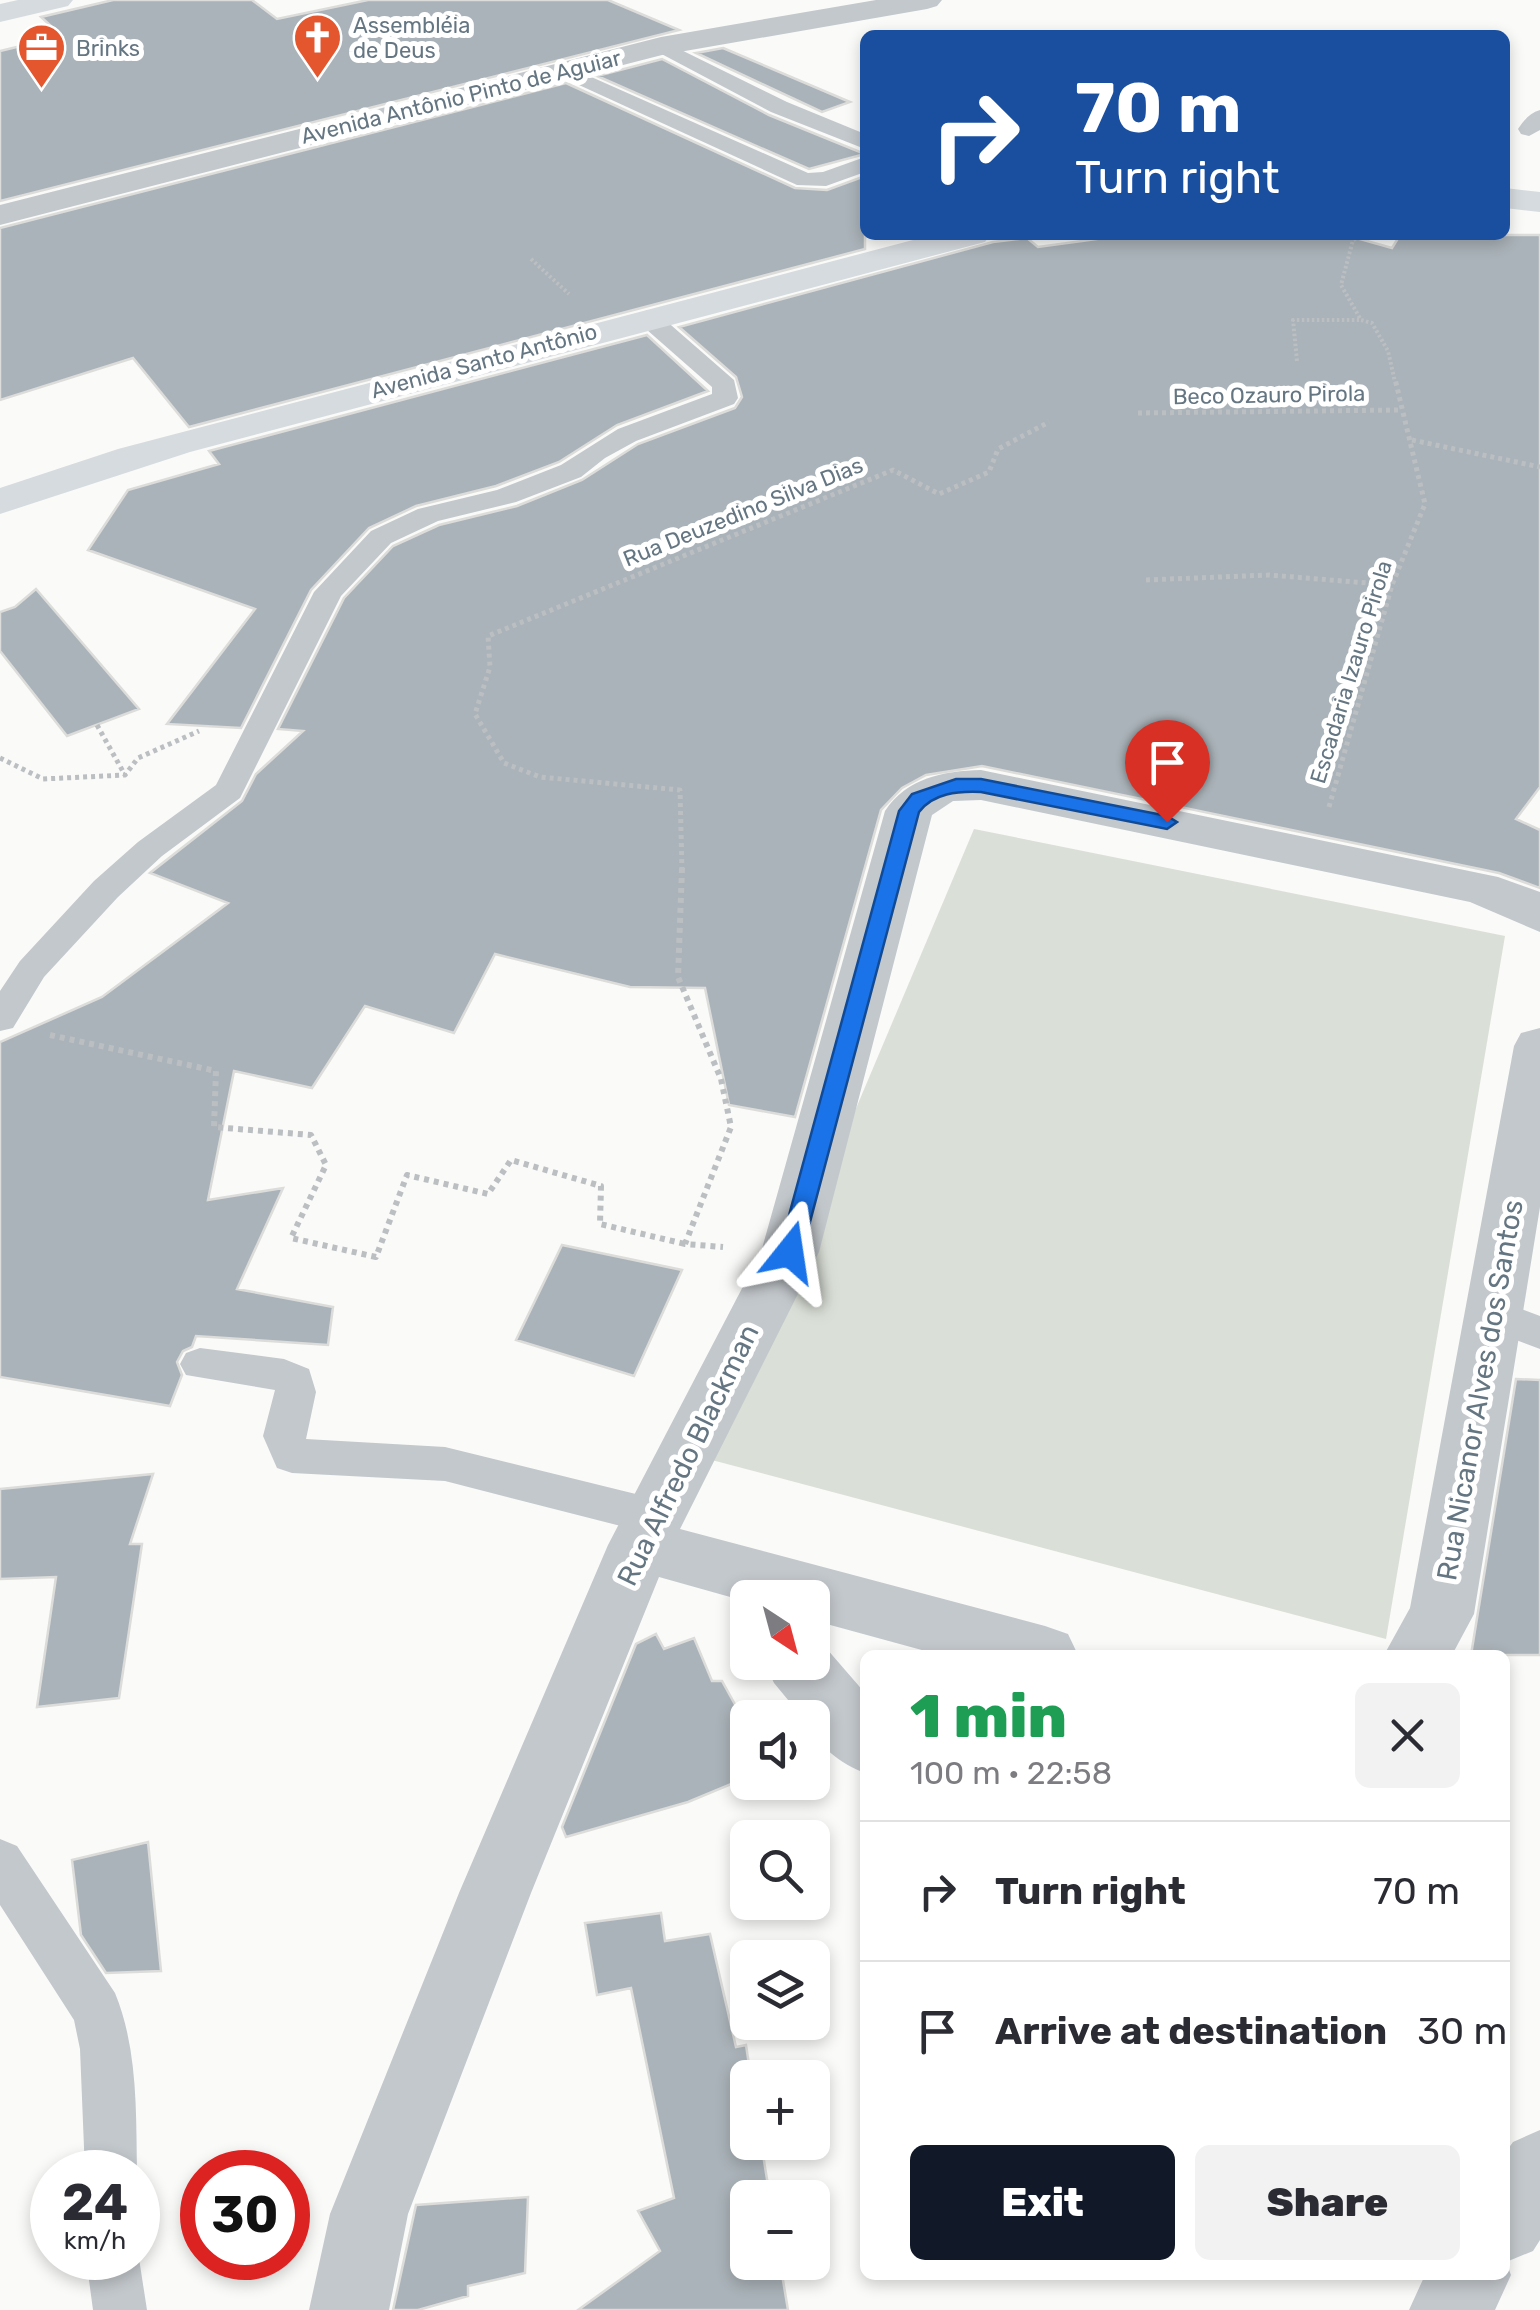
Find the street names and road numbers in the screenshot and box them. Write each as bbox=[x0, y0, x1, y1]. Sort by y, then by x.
street label: Avenida Antônio Pinto de Aguiar bbox=[298, 44, 624, 150]
street label: Avenida Santo Antônio bbox=[368, 318, 600, 404]
street label: Beco Ozauro Pirola bbox=[1173, 380, 1365, 410]
street label: Rua Deuzedino Silva Dias bbox=[619, 451, 867, 573]
street label: Escadaria Izauro Pirola bbox=[1304, 557, 1398, 787]
street label: Rua Nicanor Alves dos Santos bbox=[1430, 1197, 1530, 1583]
street label: Rua Alfredo Blackman bbox=[610, 1319, 766, 1591]

